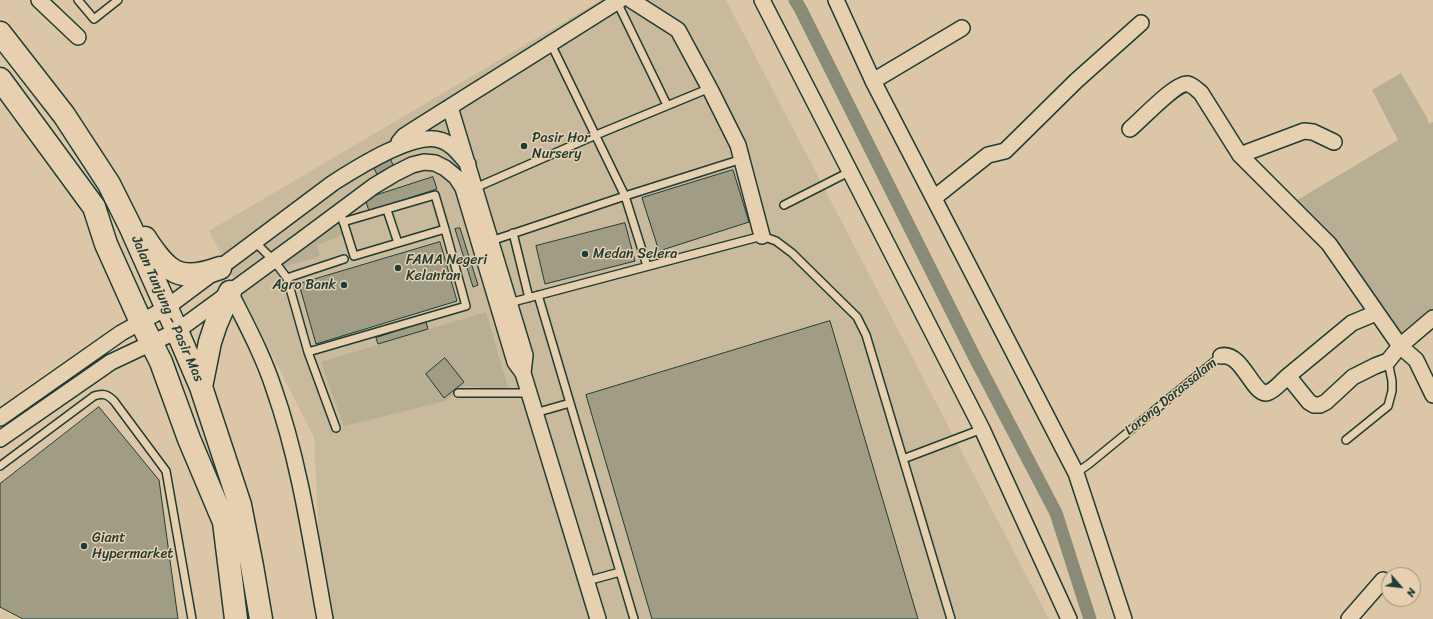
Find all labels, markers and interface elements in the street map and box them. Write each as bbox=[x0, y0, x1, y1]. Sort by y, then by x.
place label: Pasir Hor Nursery bbox=[532, 130, 590, 162]
marker: Pasir Hor Nursery bbox=[519, 141, 529, 151]
street label: Jalan Tunjung - Pasir Mas bbox=[127, 233, 207, 385]
place label: Medan Selera bbox=[593, 246, 677, 262]
marker: Medan Selera bbox=[580, 249, 590, 259]
place label: FAMA Negeri Kelantan bbox=[406, 252, 487, 284]
marker: FAMA Negeri Kelantan bbox=[393, 263, 403, 273]
place label: Agro Bank bbox=[272, 277, 336, 293]
marker: Agro Bank bbox=[339, 280, 349, 290]
street label: Lorong Darassalam bbox=[1121, 355, 1221, 439]
place label: Giant Hypermarket bbox=[92, 530, 173, 562]
marker: Giant Hypermarket bbox=[79, 541, 89, 551]
north arrow bbox=[1381, 567, 1421, 607]
text: N bbox=[1401, 585, 1421, 600]

